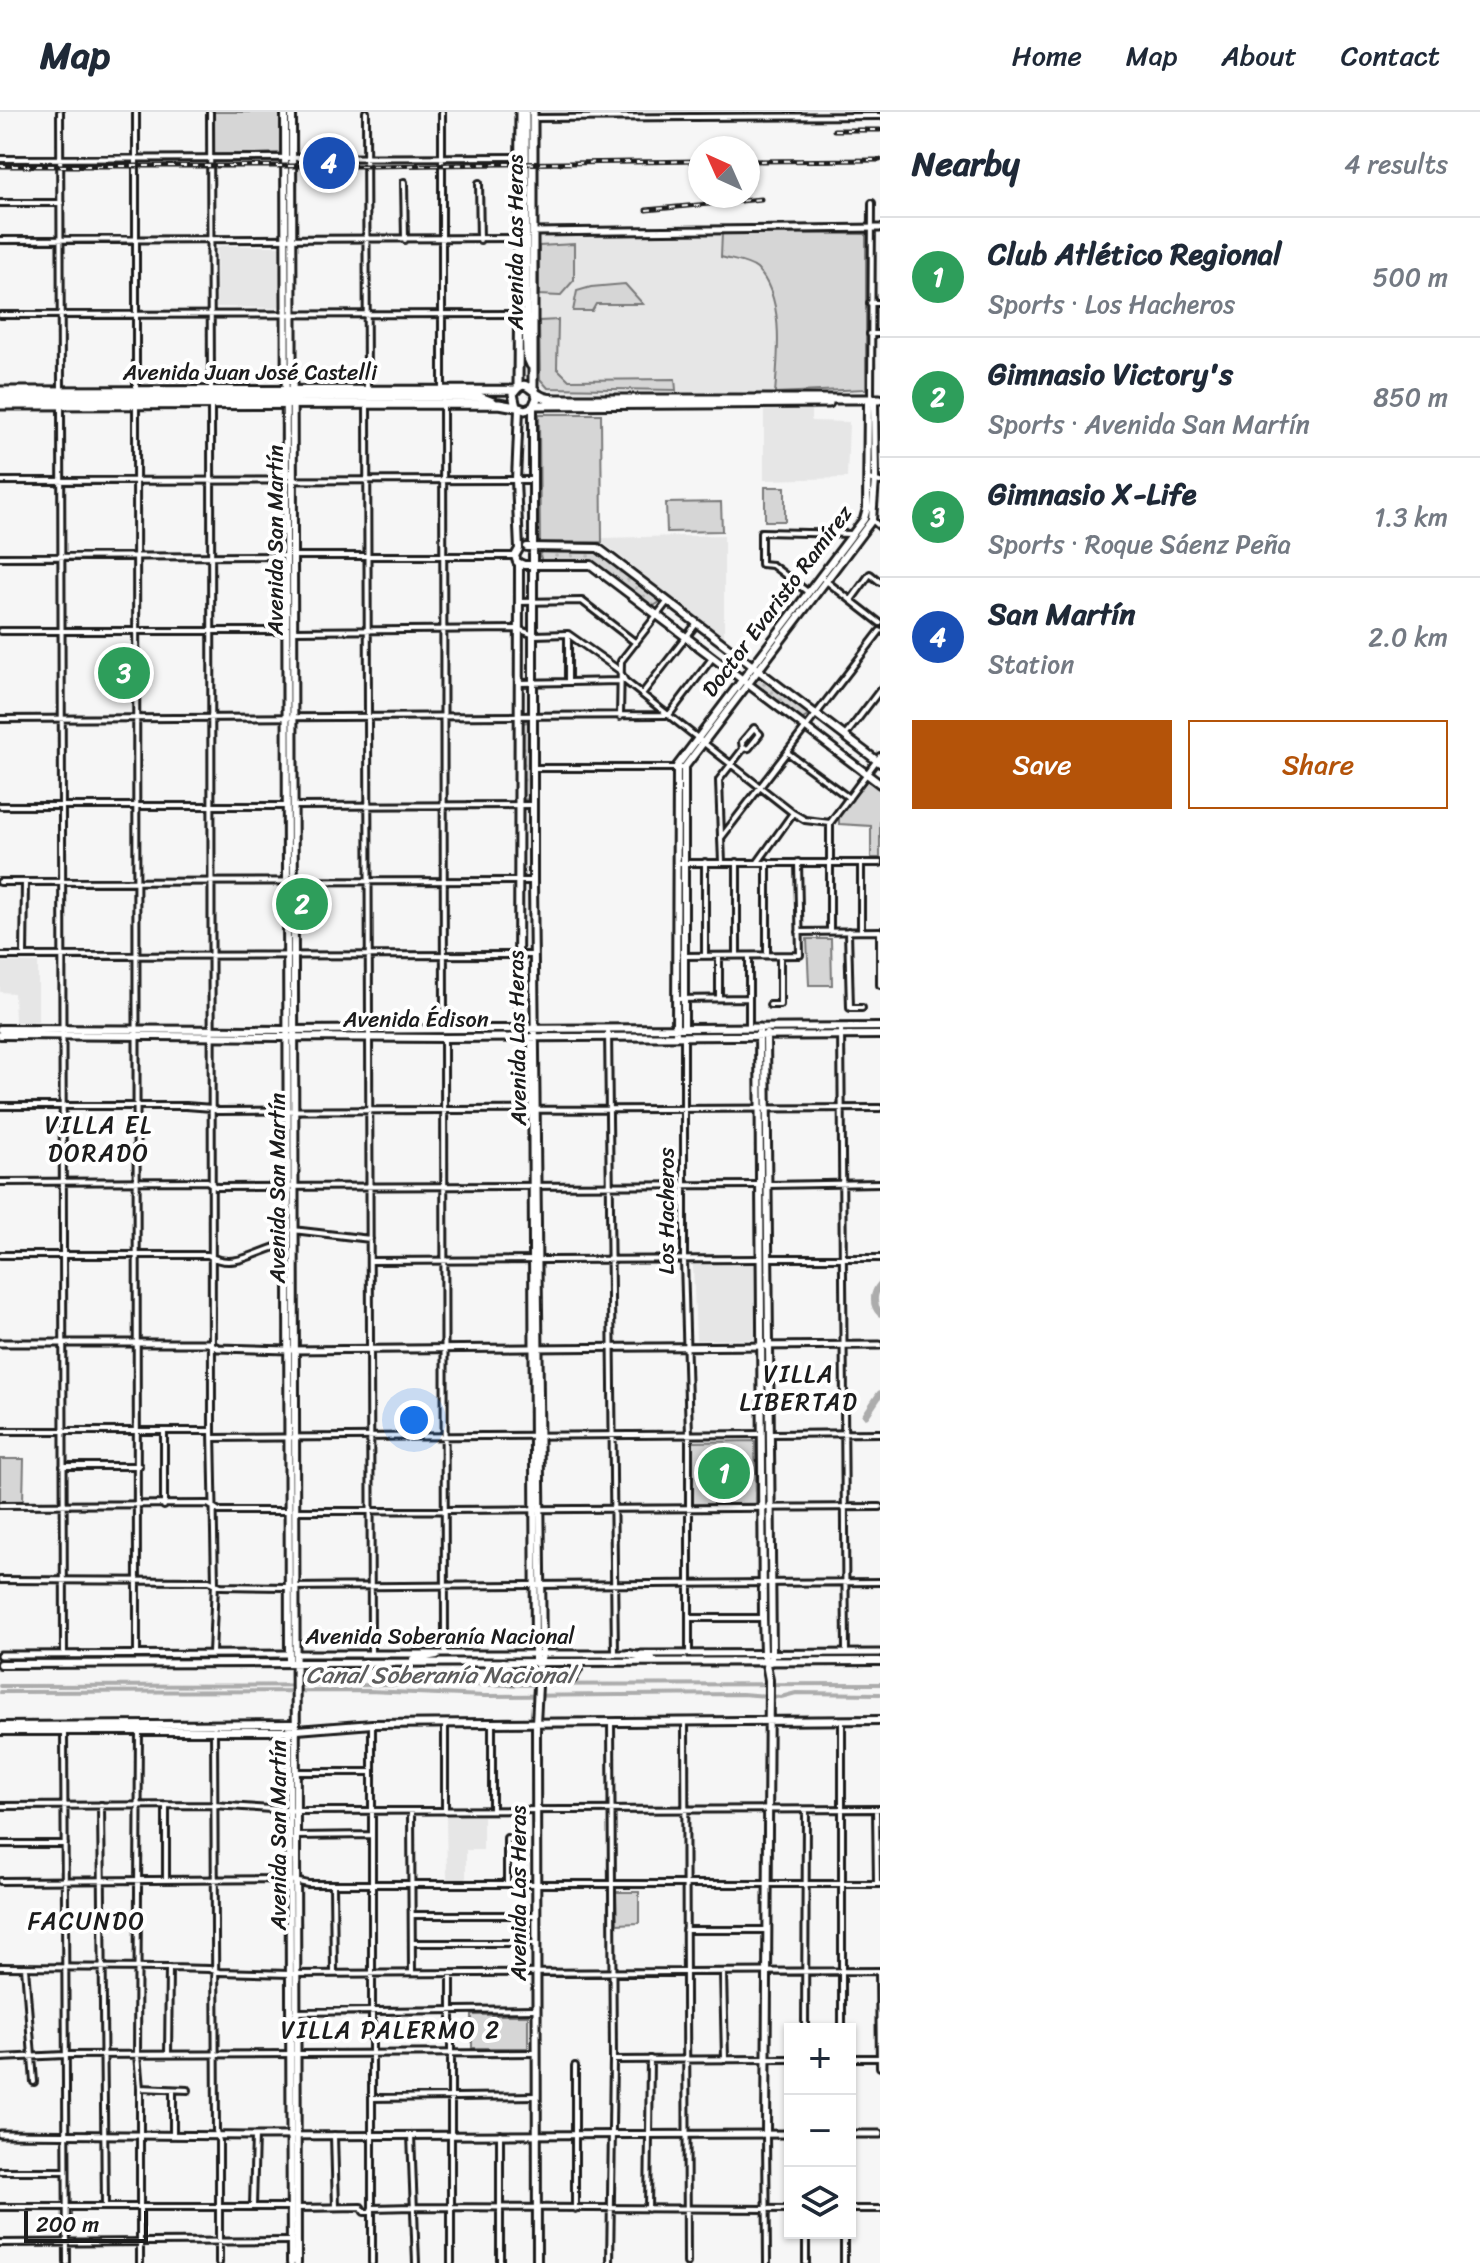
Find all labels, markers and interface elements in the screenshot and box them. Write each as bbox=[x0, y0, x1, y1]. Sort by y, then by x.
text: Map bbox=[40, 22, 110, 89]
text: Home bbox=[1012, 31, 1082, 80]
text: Map bbox=[1126, 31, 1177, 80]
text: About bbox=[1221, 31, 1297, 80]
text: Contact bbox=[1341, 31, 1440, 80]
pin: 4 bbox=[303, 133, 355, 193]
text: Nearby bbox=[912, 134, 1020, 194]
north arrow bbox=[688, 136, 760, 208]
text: 4 results bbox=[1344, 141, 1448, 187]
street label: Avenida Las Heras bbox=[496, 154, 535, 331]
text: Club Atlético Regional bbox=[988, 227, 1281, 281]
text: 1 bbox=[932, 254, 944, 300]
text: 500 m bbox=[1373, 254, 1448, 300]
text: Sports · Los Hacheros bbox=[988, 281, 1235, 327]
text: Gimnasio Victory's bbox=[988, 347, 1233, 401]
street label: Avenida Juan José Castelli bbox=[122, 353, 378, 392]
text: 2 bbox=[930, 374, 946, 420]
text: 850 m bbox=[1373, 374, 1448, 420]
text: Sports · Avenida San Martín bbox=[988, 401, 1310, 447]
street label: Avenida San Martín bbox=[256, 445, 295, 636]
text: Gimnasio X-Life bbox=[988, 467, 1196, 521]
text: 3 bbox=[931, 494, 945, 540]
text: 1.3 km bbox=[1374, 494, 1448, 540]
street label: Doctor Evaristo Ramírez bbox=[691, 496, 863, 706]
text: Sports · Roque Sáenz Peña bbox=[988, 521, 1291, 567]
text: San Martín bbox=[988, 587, 1135, 641]
text: 4 bbox=[930, 614, 946, 660]
text: 2.0 km bbox=[1368, 614, 1448, 660]
text: Station bbox=[988, 641, 1074, 687]
pin: 3 bbox=[98, 643, 150, 703]
button: Save bbox=[912, 720, 1172, 809]
button: Share bbox=[1188, 720, 1448, 809]
pin: 2 bbox=[276, 874, 328, 934]
street label: Avenida Las Heras bbox=[496, 950, 538, 1127]
street label: Avenida Édison bbox=[342, 1000, 489, 1039]
street label: Avenida San Martín bbox=[258, 1093, 297, 1284]
district label: VILLA EL DORADO bbox=[45, 1104, 153, 1174]
street label: Los Hacheros bbox=[647, 1147, 686, 1275]
district label: VILLA LIBERTAD bbox=[740, 1353, 858, 1423]
your location bbox=[394, 1400, 434, 1440]
pin: 1 bbox=[698, 1443, 750, 1503]
street label: Avenida Soberanía Nacional bbox=[304, 1617, 575, 1656]
water label: Canal Soberanía Nacional bbox=[306, 1654, 579, 1696]
street label: Avenida San Martín bbox=[259, 1740, 298, 1931]
street label: Avenida Las Heras bbox=[499, 1805, 538, 1982]
district label: FACUNDO bbox=[28, 1900, 146, 1942]
district label: VILLA PALERMO 2 bbox=[281, 2009, 501, 2051]
map controls bbox=[784, 2023, 856, 2239]
button: + bbox=[784, 2023, 856, 2095]
button: − bbox=[784, 2095, 856, 2167]
button: layers bbox=[784, 2167, 856, 2239]
text: 200 m bbox=[36, 2205, 99, 2244]
scale bar bbox=[24, 2207, 148, 2243]

